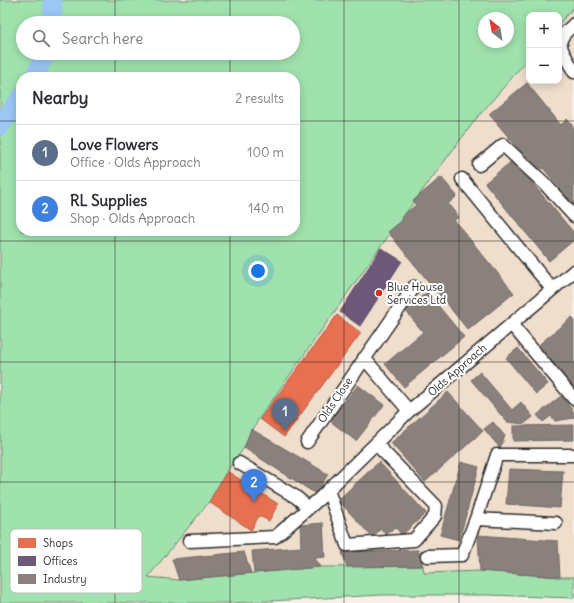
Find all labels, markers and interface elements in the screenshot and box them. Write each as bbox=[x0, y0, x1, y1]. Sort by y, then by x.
north arrow bbox=[478, 12, 514, 48]
map controls bbox=[526, 12, 562, 84]
button: + bbox=[526, 12, 562, 48]
search box bbox=[16, 16, 300, 60]
icon: search bbox=[30, 27, 52, 49]
text: Search here bbox=[62, 29, 143, 48]
button: − bbox=[526, 48, 562, 84]
text: Nearby bbox=[32, 87, 88, 109]
text: 2 results bbox=[235, 90, 284, 107]
text: Love Flowers bbox=[70, 135, 158, 154]
text: 1 bbox=[42, 144, 48, 161]
text: 100 m bbox=[247, 144, 284, 161]
text: Office · Olds Approach bbox=[70, 154, 201, 171]
text: RL Supplies bbox=[70, 191, 147, 210]
text: 2 bbox=[41, 200, 49, 217]
text: 140 m bbox=[248, 200, 284, 217]
text: Shop · Olds Approach bbox=[70, 210, 195, 227]
your location bbox=[248, 261, 268, 281]
place label: Blue House Services Ltd bbox=[387, 280, 447, 307]
marker: Blue House Services Ltd bbox=[374, 288, 384, 298]
street label: Olds Approach bbox=[425, 341, 489, 399]
street label: Olds Close bbox=[315, 375, 355, 425]
pin: 1 bbox=[272, 398, 298, 431]
pin: 2 bbox=[241, 469, 267, 502]
legend bbox=[10, 529, 142, 593]
text: Shops bbox=[43, 536, 73, 550]
text: Offices bbox=[43, 554, 78, 568]
text: Industry bbox=[43, 572, 86, 586]

